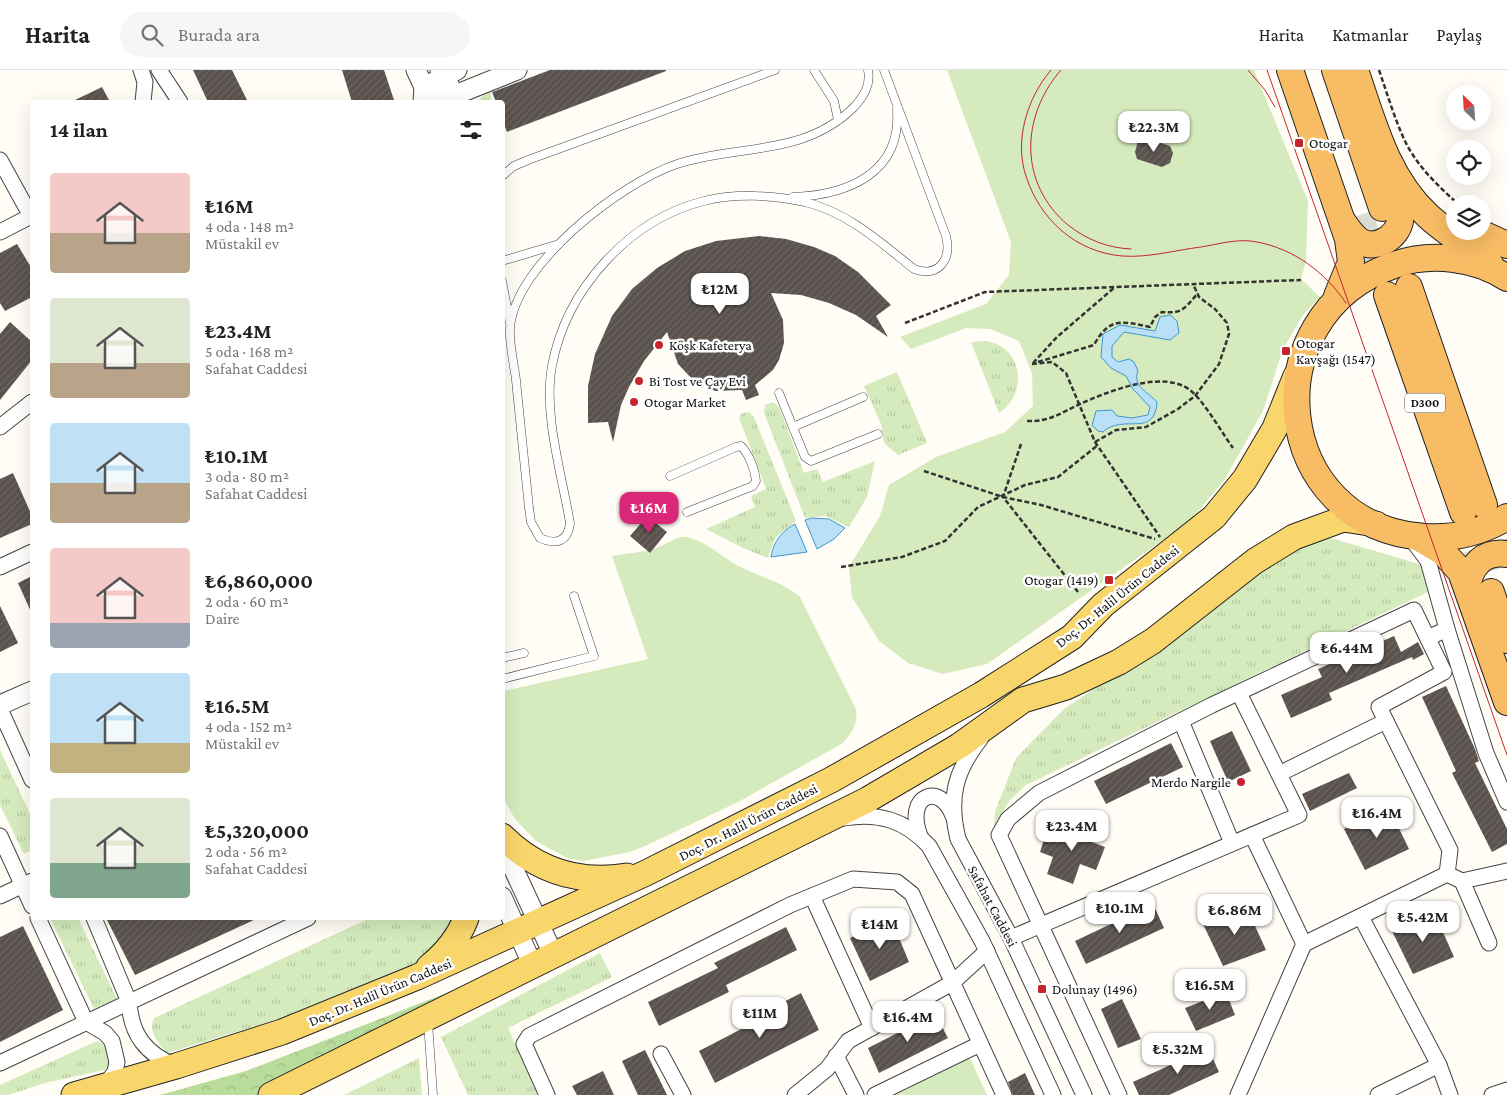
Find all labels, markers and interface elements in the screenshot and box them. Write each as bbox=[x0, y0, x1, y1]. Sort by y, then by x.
search box bbox=[120, 12, 470, 57]
text: Harita bbox=[25, 21, 90, 48]
icon: search bbox=[138, 21, 166, 49]
text: Burada ara bbox=[178, 24, 260, 45]
text: Harita bbox=[1259, 25, 1304, 45]
text: Katmanlar bbox=[1332, 25, 1409, 45]
text: Paylaş bbox=[1437, 25, 1482, 45]
north arrow bbox=[1446, 85, 1491, 130]
map controls bbox=[1446, 85, 1491, 240]
pin: ₺22.3M bbox=[1113, 111, 1195, 153]
icon: filters bbox=[457, 116, 485, 144]
text: 14 ilan bbox=[50, 118, 108, 142]
text: ₺22.3M bbox=[1129, 118, 1179, 135]
place label: Otogar bbox=[1309, 135, 1348, 151]
marker: Otogar bbox=[1293, 137, 1305, 149]
button: locate bbox=[1446, 140, 1491, 185]
icon: home bbox=[90, 193, 150, 253]
text: ₺16M bbox=[205, 194, 254, 218]
button: layers bbox=[1446, 195, 1491, 240]
text: 4 oda · 148 m² bbox=[205, 218, 294, 235]
text: Müstakil ev bbox=[205, 235, 279, 252]
pin: ₺12M bbox=[690, 272, 750, 315]
text: ₺12M bbox=[702, 280, 738, 297]
icon: home bbox=[90, 318, 150, 378]
text: ₺23.4M bbox=[205, 319, 272, 343]
place label: Otogar Kavşağı (1547) bbox=[1296, 335, 1376, 368]
place label: Köşk Kafeterya bbox=[669, 337, 752, 353]
marker: Köşk Kafeterya bbox=[653, 339, 665, 351]
text: 5 oda · 168 m² bbox=[205, 343, 293, 360]
marker: Otogar Kavşağı (1547) bbox=[1280, 345, 1292, 357]
text: Safahat Caddesi bbox=[205, 360, 307, 377]
place label: Bi Tost ve Çay Evi bbox=[649, 373, 746, 389]
marker: Bi Tost ve Çay Evi bbox=[633, 375, 645, 387]
road number: D300 bbox=[1405, 393, 1445, 412]
place label: Otogar Market bbox=[644, 394, 726, 410]
marker: Otogar Market bbox=[628, 396, 640, 408]
icon: home bbox=[90, 443, 150, 503]
text: ₺10.1M bbox=[205, 444, 268, 468]
text: 3 oda · 80 m² bbox=[205, 468, 289, 485]
text: Safahat Caddesi bbox=[205, 485, 307, 502]
pin: ₺16M bbox=[619, 492, 679, 534]
text: ₺16M bbox=[631, 499, 667, 516]
street label: Doç. Dr. Halil Ürün Caddesi bbox=[1052, 541, 1182, 650]
icon: home bbox=[90, 568, 150, 628]
text: ₺6,860,000 bbox=[205, 569, 313, 593]
place label: Otogar (1419) bbox=[1024, 572, 1099, 589]
marker: Otogar (1419) bbox=[1103, 574, 1115, 586]
text: 2 oda · 60 m² bbox=[205, 593, 289, 610]
text: Daire bbox=[205, 610, 240, 627]
pin: ₺6.44M bbox=[1306, 632, 1388, 674]
text: ₺6.44M bbox=[1321, 639, 1373, 656]
icon: home bbox=[90, 693, 150, 753]
text: ₺16.5M bbox=[205, 694, 269, 718]
text: 4 oda · 152 m² bbox=[205, 718, 292, 735]
text: Müstakil ev bbox=[205, 735, 279, 752]
place label: Merdo Nargile bbox=[1151, 774, 1231, 790]
marker: Merdo Nargile bbox=[1235, 776, 1247, 788]
street label: Doç. Dr. Halil Ürün Caddesi bbox=[676, 780, 820, 864]
pin: ₺16.4M bbox=[1336, 796, 1418, 839]
text: ₺16.4M bbox=[1352, 804, 1402, 821]
pin: ₺23.4M bbox=[1031, 810, 1113, 852]
text: ₺23.4M bbox=[1047, 817, 1097, 834]
icon: home bbox=[90, 818, 150, 878]
text: ₺5,320,000 bbox=[205, 819, 309, 843]
text: 2 oda · 56 m² bbox=[205, 843, 287, 860]
text: Safahat Caddesi bbox=[205, 860, 307, 877]
street label: Safahat Caddesi bbox=[965, 863, 1021, 950]
pin: ₺10.1M bbox=[1079, 892, 1161, 934]
pin: ₺6.86M bbox=[1194, 894, 1276, 936]
text: ₺10.1M bbox=[1096, 899, 1144, 916]
pin: ₺5.42M bbox=[1382, 900, 1464, 943]
text: ₺6.86M bbox=[1208, 901, 1262, 918]
pin: ₺14M bbox=[850, 908, 910, 950]
text: ₺5.42M bbox=[1398, 908, 1448, 925]
text: ₺14M bbox=[862, 915, 898, 932]
street label: Doç. Dr. Halil Ürün Caddesi bbox=[306, 955, 454, 1029]
pin: ₺16.5M bbox=[1169, 968, 1251, 1011]
text: ₺16.5M bbox=[1185, 976, 1235, 993]
place label: Dolunay (1496) bbox=[1052, 981, 1138, 998]
marker: Dolunay (1496) bbox=[1036, 983, 1048, 995]
pin: ₺11M bbox=[730, 996, 790, 1039]
pin: ₺16.4M bbox=[867, 1000, 949, 1043]
text: ₺11M bbox=[743, 1004, 777, 1021]
text: ₺16.4M bbox=[883, 1008, 933, 1025]
pin: ₺5.32M bbox=[1137, 1032, 1219, 1075]
text: ₺5.32M bbox=[1153, 1040, 1203, 1057]

